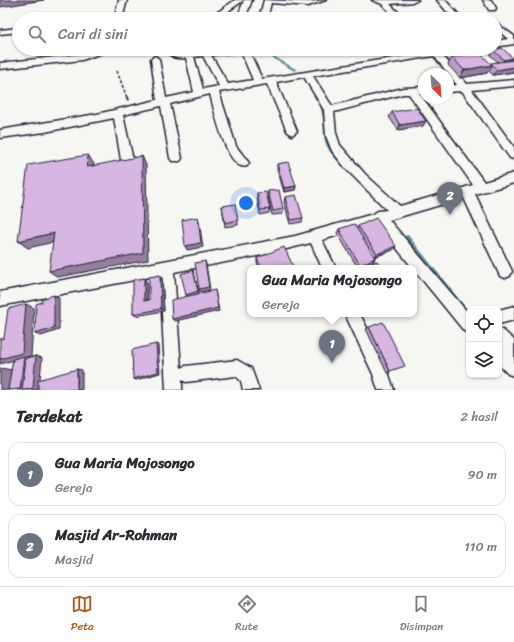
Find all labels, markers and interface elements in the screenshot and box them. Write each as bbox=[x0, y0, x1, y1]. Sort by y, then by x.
search box bbox=[12, 12, 502, 56]
text: Cari di sini bbox=[58, 21, 128, 47]
icon: search bbox=[26, 23, 48, 45]
north arrow bbox=[418, 68, 454, 104]
pin: 2 bbox=[437, 182, 463, 215]
your location bbox=[236, 193, 256, 213]
popup bbox=[247, 265, 417, 317]
text: Gua Maria Mojosongo bbox=[262, 267, 402, 293]
text: Gereja bbox=[262, 293, 300, 316]
map controls bbox=[466, 306, 502, 378]
button: locate bbox=[466, 306, 502, 342]
pin: 1 bbox=[319, 330, 345, 363]
button: layers bbox=[466, 342, 502, 378]
text: Terdekat bbox=[16, 401, 82, 431]
text: 2 hasil bbox=[461, 405, 498, 428]
text: Gua Maria Mojosongo bbox=[55, 450, 195, 476]
text: 1 bbox=[27, 463, 33, 486]
text: 90 m bbox=[467, 463, 497, 486]
text: Gereja bbox=[55, 476, 93, 499]
text: Masjid Ar-Rohman bbox=[55, 522, 177, 548]
text: 2 bbox=[26, 535, 34, 558]
text: 110 m bbox=[464, 535, 497, 558]
text: Masjid bbox=[55, 548, 93, 571]
tab: Peta bbox=[71, 593, 93, 636]
tab: Rute bbox=[235, 593, 258, 636]
tab: Disimpan bbox=[400, 593, 443, 636]

